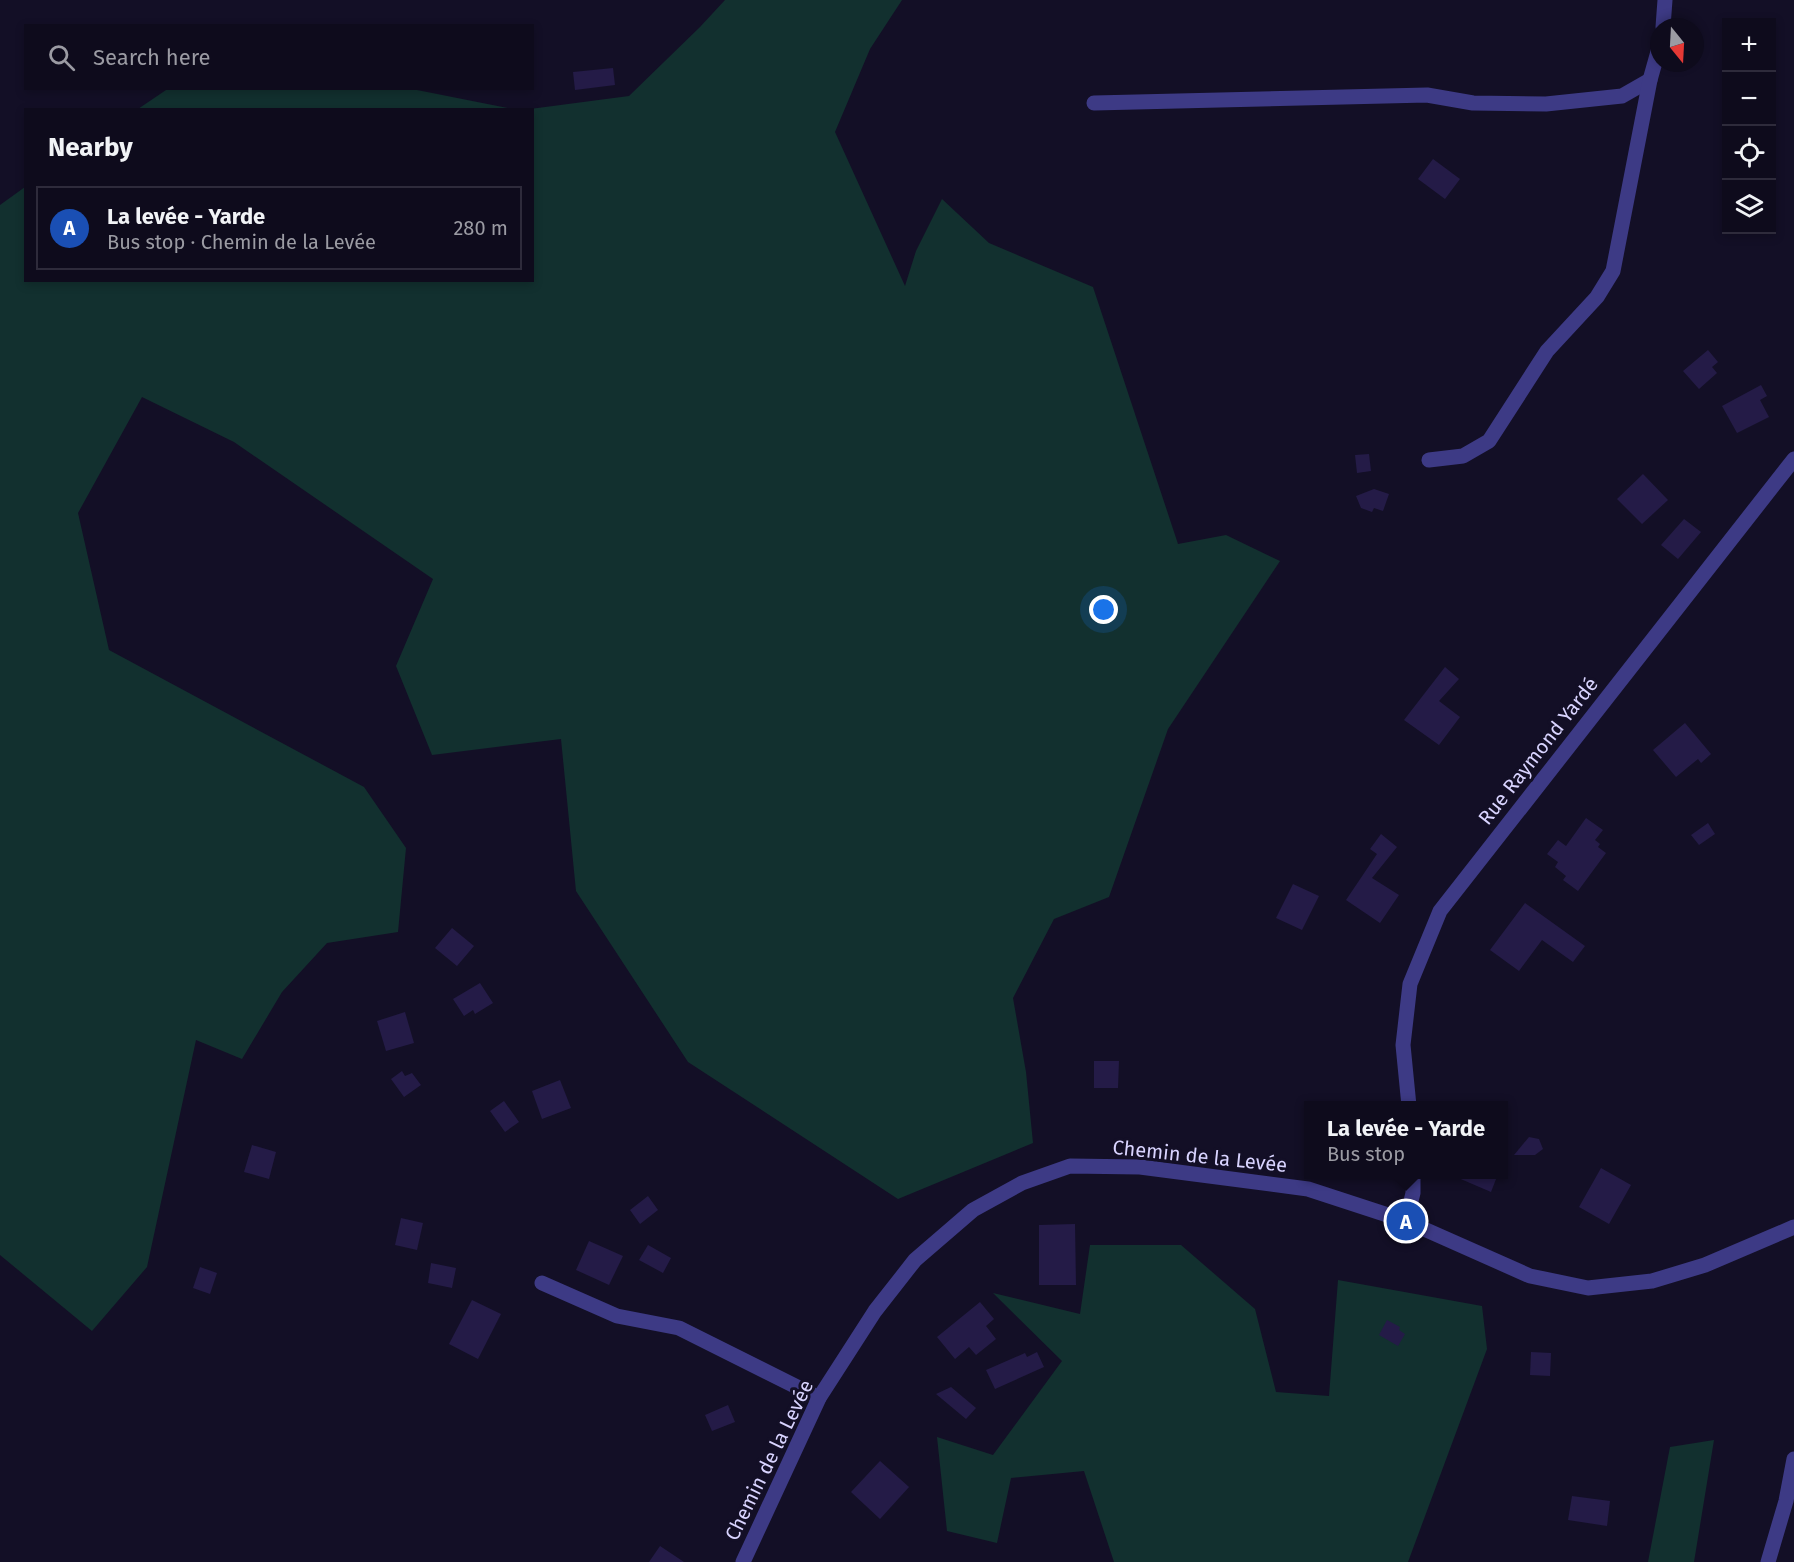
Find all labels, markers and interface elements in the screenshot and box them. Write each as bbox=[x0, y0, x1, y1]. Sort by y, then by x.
north arrow bbox=[1650, 18, 1704, 72]
map controls bbox=[1722, 18, 1776, 234]
button: + bbox=[1722, 18, 1776, 72]
search box bbox=[24, 24, 534, 90]
icon: search bbox=[45, 41, 78, 74]
text: Search here bbox=[93, 44, 211, 71]
button: − bbox=[1722, 72, 1776, 126]
button: locate bbox=[1722, 126, 1776, 180]
text: Nearby bbox=[48, 132, 133, 163]
button: layers bbox=[1722, 180, 1776, 234]
text: La levée - Yarde bbox=[107, 203, 265, 230]
text: A bbox=[64, 216, 75, 240]
text: 280 m bbox=[453, 216, 508, 240]
text: Bus stop · Chemin de la Levée bbox=[107, 230, 376, 254]
your location bbox=[1089, 595, 1118, 624]
street label: Rue Raymond Yardé bbox=[1473, 673, 1603, 829]
popup bbox=[1304, 1101, 1508, 1179]
text: La levée - Yarde bbox=[1327, 1115, 1485, 1142]
street label: Chemin de la Levée bbox=[1112, 1135, 1288, 1177]
text: Bus stop bbox=[1327, 1142, 1405, 1166]
pin: A bbox=[1386, 1198, 1426, 1244]
street label: Chemin de la Levée bbox=[720, 1376, 818, 1544]

